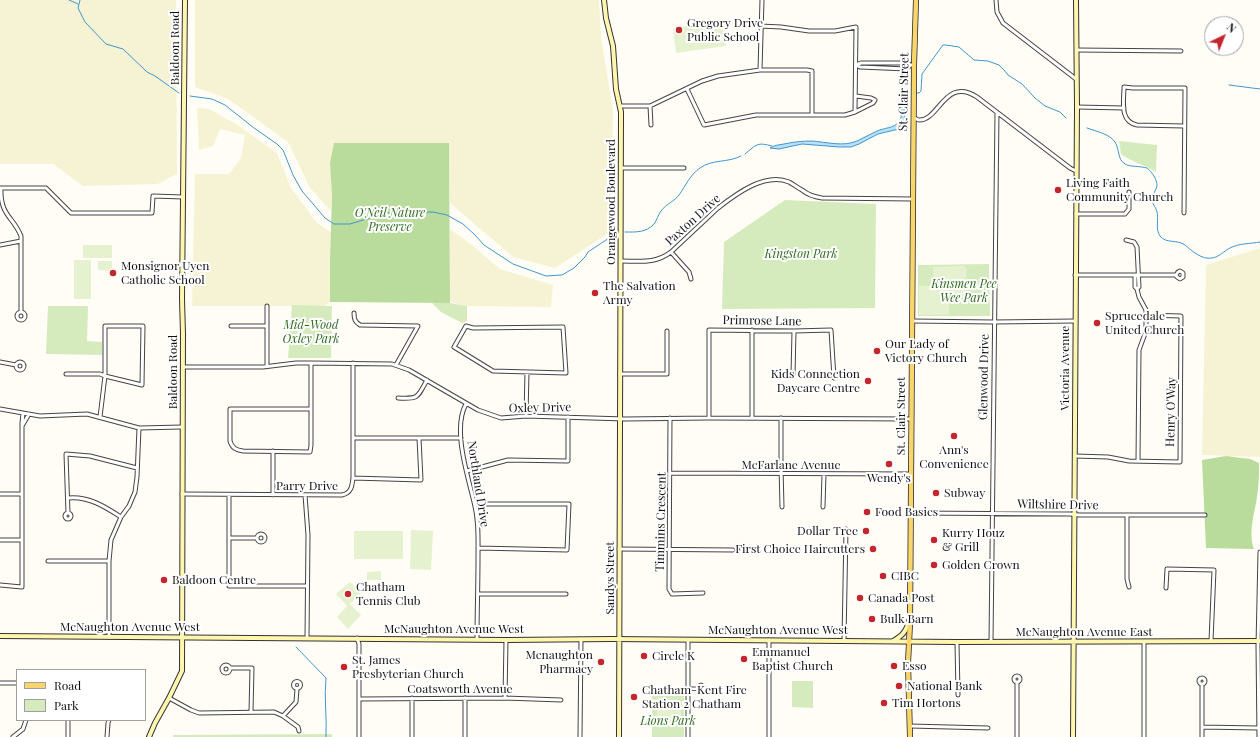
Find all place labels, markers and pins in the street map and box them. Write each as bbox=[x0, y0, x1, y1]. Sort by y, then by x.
place label: Gregory Drive Public School bbox=[687, 16, 763, 44]
marker: Gregory Drive Public School bbox=[674, 25, 684, 35]
place label: Living Faith Community Church bbox=[1066, 176, 1173, 204]
marker: Living Faith Community Church bbox=[1053, 185, 1063, 195]
place label: Monsignor Uyen Catholic School bbox=[121, 259, 210, 287]
marker: Monsignor Uyen Catholic School bbox=[108, 268, 118, 278]
place label: The Salvation Army bbox=[603, 279, 676, 307]
marker: The Salvation Army bbox=[590, 288, 600, 298]
place label: Sprucedale United Church bbox=[1105, 309, 1184, 337]
marker: Sprucedale United Church bbox=[1092, 318, 1102, 328]
place label: Our Lady of Victory Church bbox=[885, 337, 967, 365]
marker: Our Lady of Victory Church bbox=[872, 346, 882, 356]
place label: Kids Connection Daycare Centre bbox=[771, 367, 860, 395]
marker: Kids Connection Daycare Centre bbox=[863, 376, 873, 386]
marker: Ann's Convenience bbox=[949, 431, 959, 441]
place label: Ann's Convenience bbox=[919, 443, 989, 471]
marker: Wendy's bbox=[884, 459, 894, 469]
place label: Wendy's bbox=[867, 471, 911, 485]
place label: Subway bbox=[944, 486, 985, 500]
marker: Subway bbox=[931, 488, 941, 498]
place label: Food Basics bbox=[875, 505, 938, 519]
marker: Food Basics bbox=[862, 507, 872, 517]
place label: Dollar Tree bbox=[797, 524, 858, 538]
marker: Dollar Tree bbox=[861, 526, 871, 536]
place label: Kurry Houz & Grill bbox=[942, 526, 1005, 554]
marker: Kurry Houz & Grill bbox=[929, 535, 939, 545]
place label: First Choice Haircutters bbox=[735, 542, 865, 556]
marker: First Choice Haircutters bbox=[868, 544, 878, 554]
place label: Golden Crown bbox=[942, 558, 1020, 572]
marker: Golden Crown bbox=[929, 560, 939, 570]
place label: CIBC bbox=[891, 569, 919, 583]
marker: CIBC bbox=[878, 571, 888, 581]
place label: Baldoon Centre bbox=[172, 573, 256, 587]
marker: Baldoon Centre bbox=[159, 575, 169, 585]
place label: Chatham Tennis Club bbox=[356, 580, 421, 608]
marker: Chatham Tennis Club bbox=[343, 589, 353, 599]
place label: Canada Post bbox=[868, 591, 934, 605]
marker: Canada Post bbox=[855, 593, 865, 603]
place label: Bulk Barn bbox=[880, 612, 933, 626]
marker: Bulk Barn bbox=[867, 614, 877, 624]
place label: Emmanuel Baptist Church bbox=[752, 645, 833, 673]
place label: Mcnaughton Pharmacy bbox=[525, 648, 593, 676]
place label: Circle K bbox=[652, 649, 695, 663]
marker: Circle K bbox=[639, 651, 649, 661]
place label: St. James Presbyterian Church bbox=[352, 653, 464, 681]
marker: Emmanuel Baptist Church bbox=[739, 654, 749, 664]
marker: Mcnaughton Pharmacy bbox=[596, 657, 606, 667]
place label: Esso bbox=[902, 659, 927, 673]
marker: Esso bbox=[889, 661, 899, 671]
marker: St. James Presbyterian Church bbox=[339, 662, 349, 672]
place label: National Bank bbox=[907, 679, 982, 693]
marker: National Bank bbox=[894, 681, 904, 691]
place label: Chatham-Kent Fire Station 2 Chatham bbox=[642, 683, 747, 711]
marker: Chatham-Kent Fire Station 2 Chatham bbox=[629, 692, 639, 702]
place label: Tim Hortons bbox=[892, 696, 961, 710]
marker: Tim Hortons bbox=[879, 698, 889, 708]

